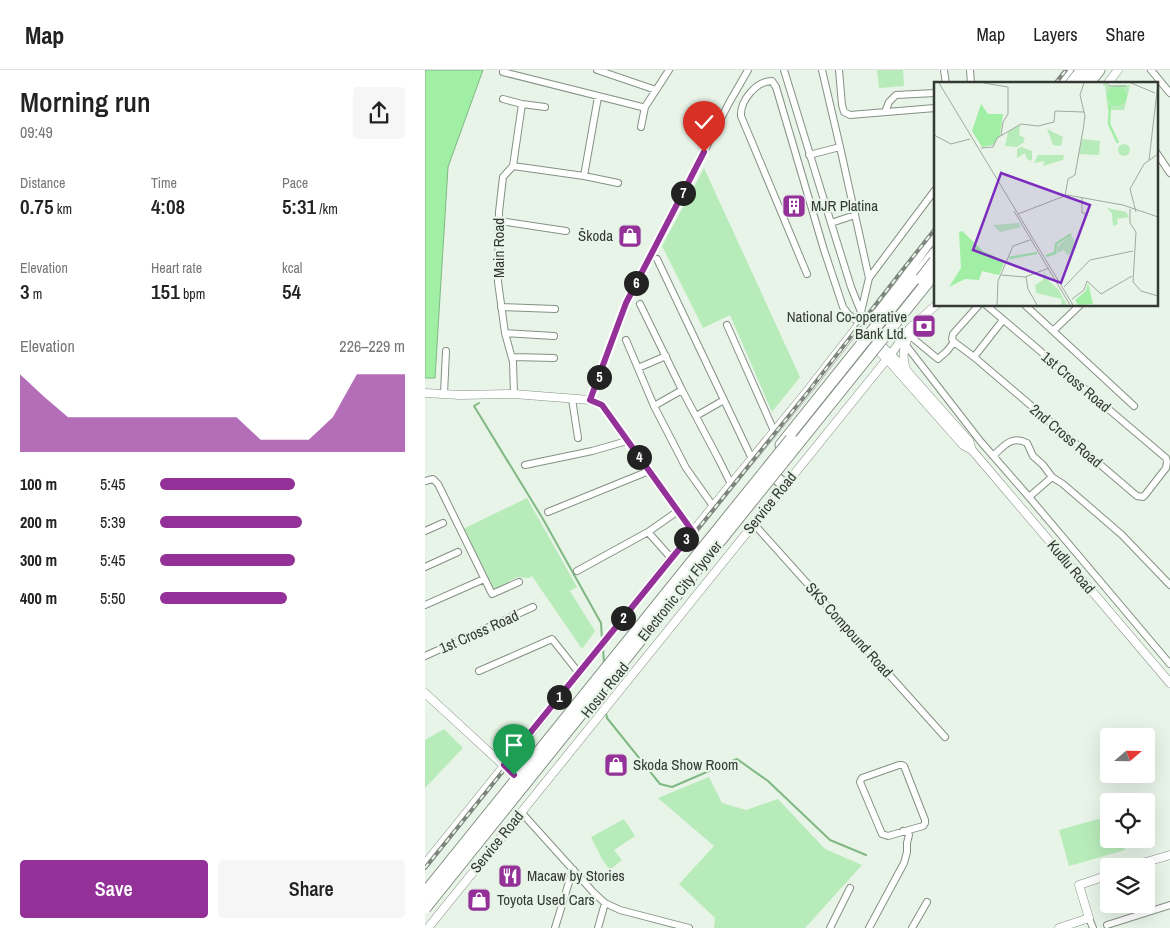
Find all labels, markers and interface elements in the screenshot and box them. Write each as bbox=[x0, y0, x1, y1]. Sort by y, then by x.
text: Map bbox=[25, 19, 64, 51]
text: Map bbox=[977, 22, 1005, 47]
text: Layers bbox=[1033, 22, 1078, 47]
text: Share bbox=[1106, 22, 1145, 47]
inset map bbox=[934, 82, 1157, 306]
text: Morning run bbox=[20, 83, 151, 121]
button: share bbox=[353, 87, 405, 139]
pin bbox=[683, 101, 725, 152]
icon: check bbox=[690, 108, 718, 136]
text: 09:49 bbox=[20, 121, 53, 143]
text: Distance bbox=[20, 174, 65, 192]
text: Time bbox=[151, 174, 177, 192]
text: Pace bbox=[282, 174, 308, 192]
pin: 7 bbox=[671, 180, 695, 206]
text: 7 bbox=[680, 184, 687, 202]
text: 0.75 bbox=[20, 192, 54, 221]
text: 4:08 bbox=[151, 192, 185, 221]
text: 5:31 bbox=[282, 192, 316, 221]
building icon: MJR Platina bbox=[781, 193, 807, 219]
place label: MJR Platina bbox=[811, 195, 878, 216]
text: km bbox=[54, 200, 72, 218]
text: /km bbox=[316, 200, 338, 218]
street label: Main Road bbox=[488, 218, 509, 278]
shop icon: Škoda bbox=[617, 223, 643, 249]
place label: Škoda bbox=[578, 225, 613, 246]
text: Elevation bbox=[20, 259, 68, 277]
text: Heart rate bbox=[151, 259, 202, 277]
text: kcal bbox=[282, 259, 302, 277]
pin: 6 bbox=[623, 270, 649, 296]
text: 6 bbox=[633, 274, 640, 292]
text: 3 bbox=[20, 277, 30, 306]
text: 151 bbox=[151, 277, 180, 306]
text: 54 bbox=[282, 277, 301, 306]
text: m bbox=[30, 285, 42, 303]
text: bpm bbox=[180, 285, 205, 303]
place label: National Co-operative Bank Ltd. bbox=[787, 306, 907, 344]
bank icon: National Co-operative Bank Ltd. bbox=[911, 313, 937, 339]
text: Elevation bbox=[20, 335, 75, 357]
text: 226–229 m bbox=[339, 335, 405, 357]
street label: 1st Cross Road bbox=[1037, 346, 1116, 417]
pin: 5 bbox=[587, 364, 611, 390]
text: 5 bbox=[596, 368, 603, 386]
street label: 2nd Cross Road bbox=[1026, 399, 1107, 472]
pin: 4 bbox=[627, 444, 651, 470]
text: 4 bbox=[636, 448, 643, 466]
street label: Service Road bbox=[738, 467, 801, 538]
text: 100 m bbox=[20, 473, 57, 495]
text: 5:45 bbox=[100, 473, 126, 495]
text: 200 m bbox=[20, 511, 57, 533]
text: 5:39 bbox=[100, 511, 126, 533]
pin: 3 bbox=[673, 526, 699, 552]
text: 3 bbox=[683, 530, 690, 548]
street label: Kudlu Road bbox=[1043, 535, 1100, 598]
street label: Electronic City Flyover bbox=[633, 536, 727, 645]
text: 300 m bbox=[20, 549, 57, 571]
text: 5:45 bbox=[100, 549, 126, 571]
street label: SKS Compound Road bbox=[801, 578, 898, 682]
text: 400 m bbox=[20, 587, 57, 609]
text: 5:50 bbox=[100, 587, 126, 609]
street label: 1st Cross Road bbox=[436, 605, 522, 658]
pin: 2 bbox=[611, 606, 635, 630]
text: 2 bbox=[620, 609, 627, 627]
street label: Hosur Road bbox=[576, 658, 633, 722]
pin: 1 bbox=[547, 684, 571, 710]
text: 1 bbox=[556, 688, 563, 706]
pin bbox=[493, 724, 535, 775]
north arrow bbox=[1100, 728, 1155, 782]
map controls bbox=[1100, 728, 1155, 913]
icon: arrive bbox=[500, 731, 528, 759]
shop icon: Skoda Show Room bbox=[603, 752, 629, 778]
place label: Skoda Show Room bbox=[633, 754, 738, 775]
button: locate bbox=[1100, 793, 1155, 848]
street label: Service Road bbox=[465, 806, 528, 877]
button: layers bbox=[1100, 858, 1155, 913]
button: Save bbox=[20, 860, 208, 918]
button: Share bbox=[218, 860, 405, 918]
restaurant icon: Macaw by Stories bbox=[497, 863, 523, 889]
place label: Macaw by Stories bbox=[527, 865, 625, 886]
shop icon: Toyota Used Cars bbox=[466, 887, 492, 913]
place label: Toyota Used Cars bbox=[497, 889, 595, 910]

